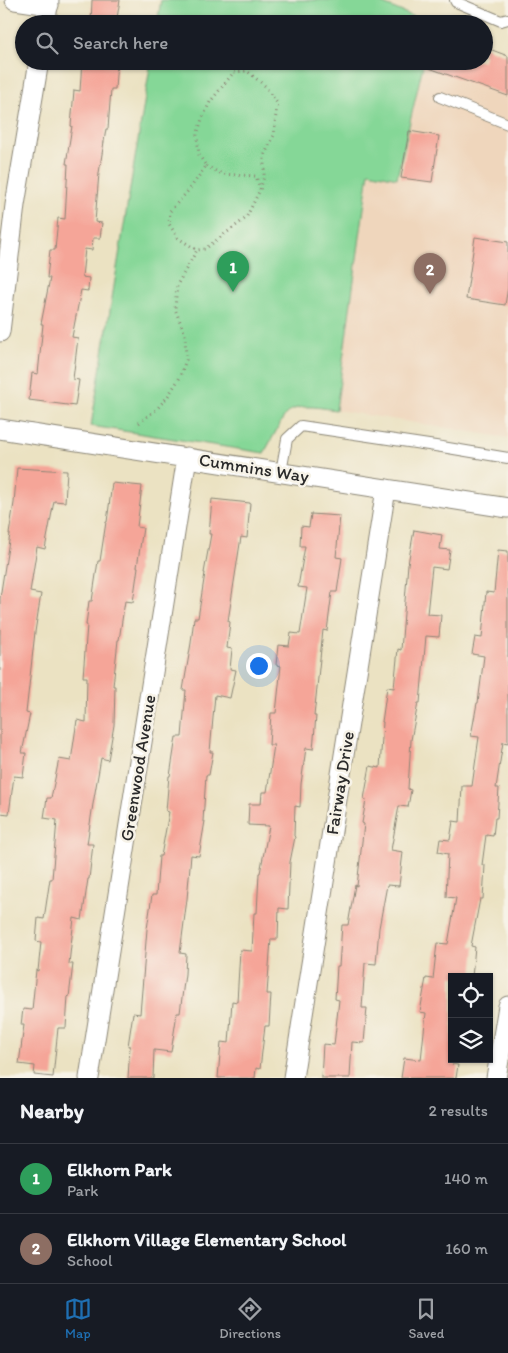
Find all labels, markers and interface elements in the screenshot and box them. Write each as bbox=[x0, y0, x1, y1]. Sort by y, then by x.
search box bbox=[15, 15, 493, 70]
icon: search bbox=[33, 29, 61, 57]
text: Search here bbox=[73, 31, 168, 54]
pin: 1 bbox=[217, 251, 249, 292]
pin: 2 bbox=[414, 253, 446, 294]
street label: Cummins Way bbox=[197, 448, 311, 488]
your location bbox=[246, 653, 272, 679]
street label: Greenwood Avenue bbox=[116, 693, 160, 843]
street label: Fairway Drive bbox=[321, 730, 359, 836]
map controls bbox=[448, 973, 493, 1063]
button: locate bbox=[448, 973, 493, 1018]
button: layers bbox=[448, 1018, 493, 1063]
text: Nearby bbox=[20, 1098, 84, 1123]
text: 2 results bbox=[428, 1101, 488, 1120]
text: Elkhorn Park bbox=[67, 1158, 172, 1181]
text: 1 bbox=[32, 1169, 40, 1188]
text: 140 m bbox=[444, 1169, 488, 1188]
text: Park bbox=[67, 1181, 98, 1200]
text: Elkhorn Village Elementary School bbox=[67, 1228, 347, 1251]
text: 2 bbox=[32, 1239, 40, 1258]
text: 160 m bbox=[445, 1239, 488, 1258]
text: School bbox=[67, 1251, 113, 1270]
tab: Map bbox=[64, 1295, 92, 1342]
tab: Directions bbox=[219, 1295, 281, 1342]
tab: Saved bbox=[408, 1295, 444, 1342]

